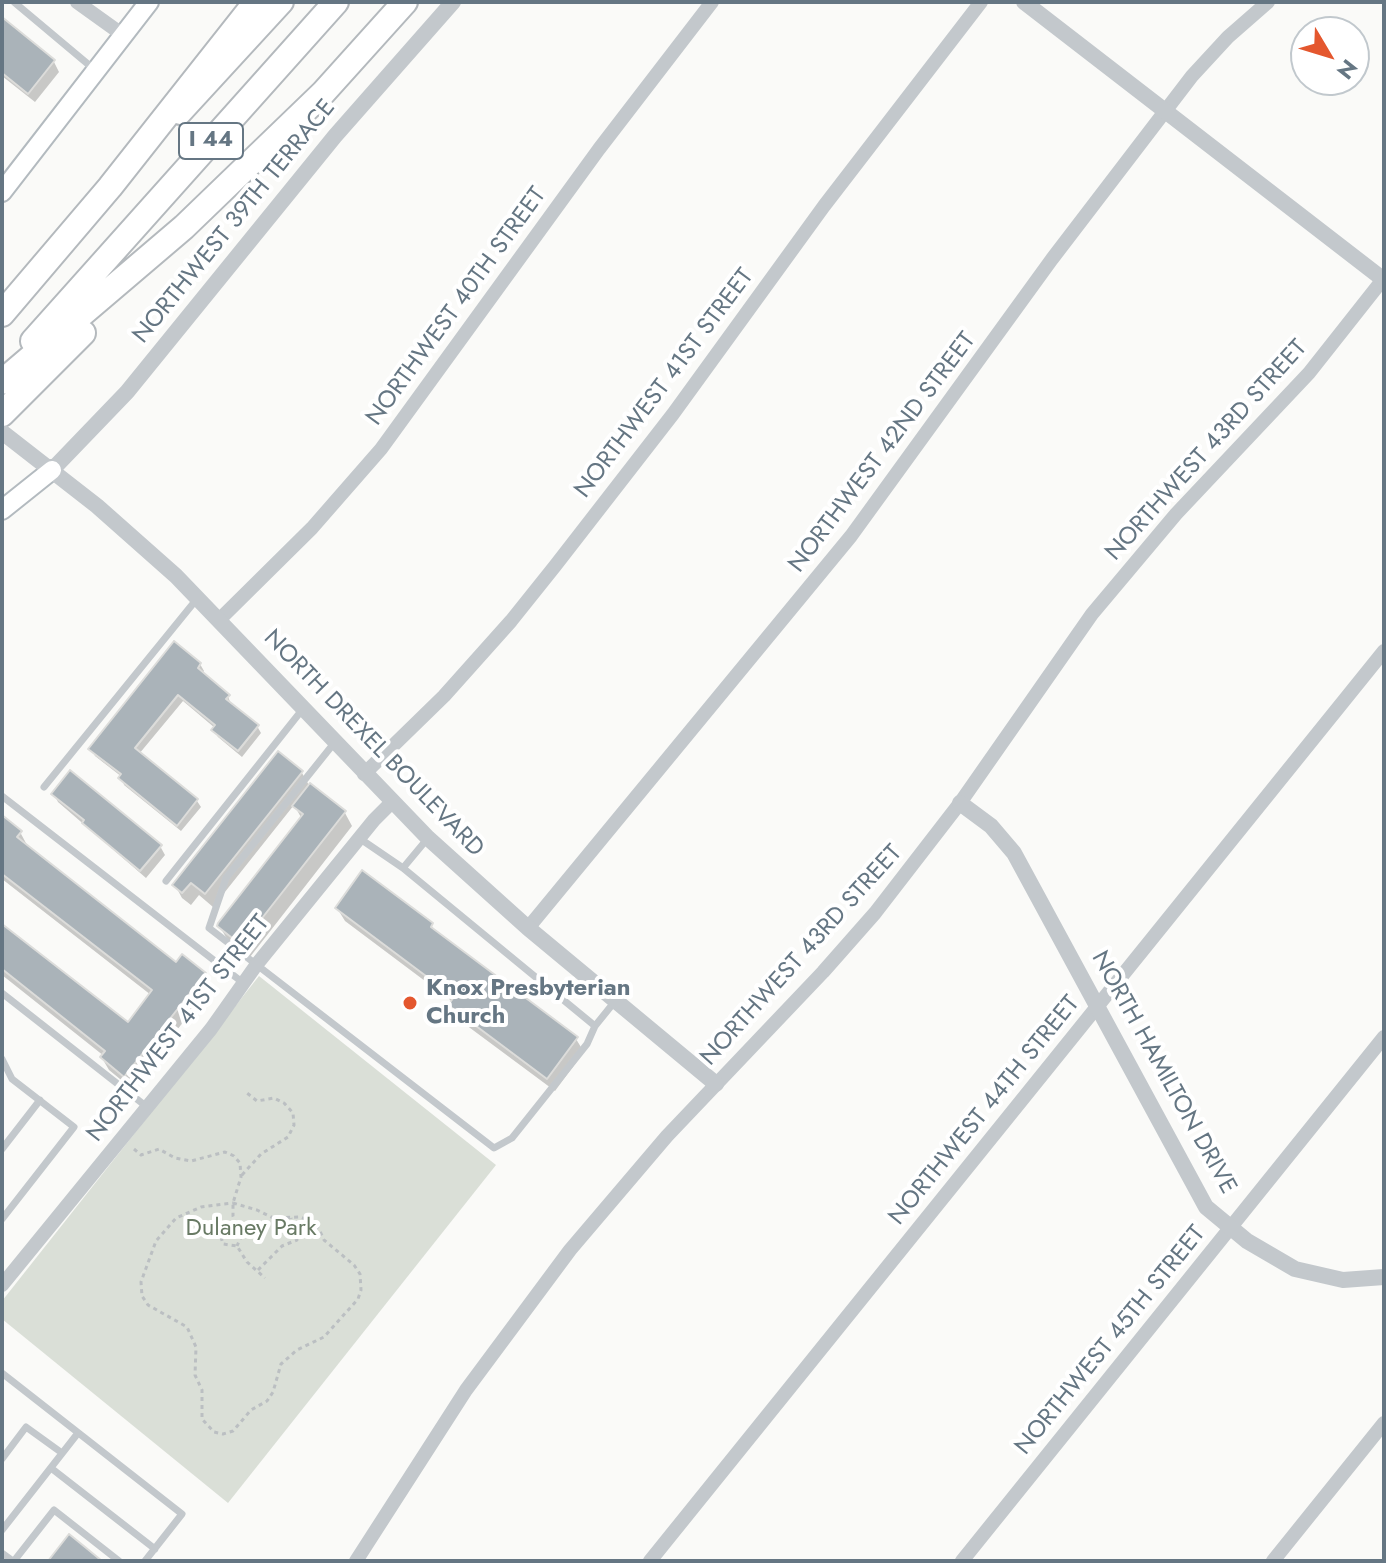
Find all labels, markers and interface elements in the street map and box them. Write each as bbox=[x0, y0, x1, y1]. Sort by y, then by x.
north arrow bbox=[1290, 16, 1370, 96]
text: N bbox=[1329, 53, 1365, 86]
street label: NORTHWEST 39TH TERRACE bbox=[128, 94, 342, 350]
road number: I 44 bbox=[179, 123, 243, 159]
street label: NORTHWEST 40TH STREET bbox=[361, 182, 553, 432]
street label: NORTHWEST 41ST STREET bbox=[569, 264, 761, 504]
street label: NORTHWEST 42ND STREET bbox=[783, 327, 983, 579]
street label: NORTHWEST 43RD STREET bbox=[1100, 335, 1314, 567]
street label: NORTH DREXEL BOULEVARD bbox=[257, 625, 489, 863]
street label: NORTHWEST 43RD STREET bbox=[695, 840, 909, 1072]
street label: NORTHWEST 41ST STREET bbox=[82, 910, 276, 1148]
street label: NORTH HAMILTON DRIVE bbox=[1084, 946, 1242, 1200]
place label: Knox Presbyterian Church bbox=[426, 975, 631, 1031]
street label: NORTHWEST 44TH STREET bbox=[884, 991, 1086, 1231]
marker: Knox Presbyterian Church bbox=[401, 994, 419, 1012]
park label: Dulaney Park bbox=[185, 1215, 317, 1243]
street label: NORTHWEST 45TH STREET bbox=[1010, 1221, 1212, 1461]

